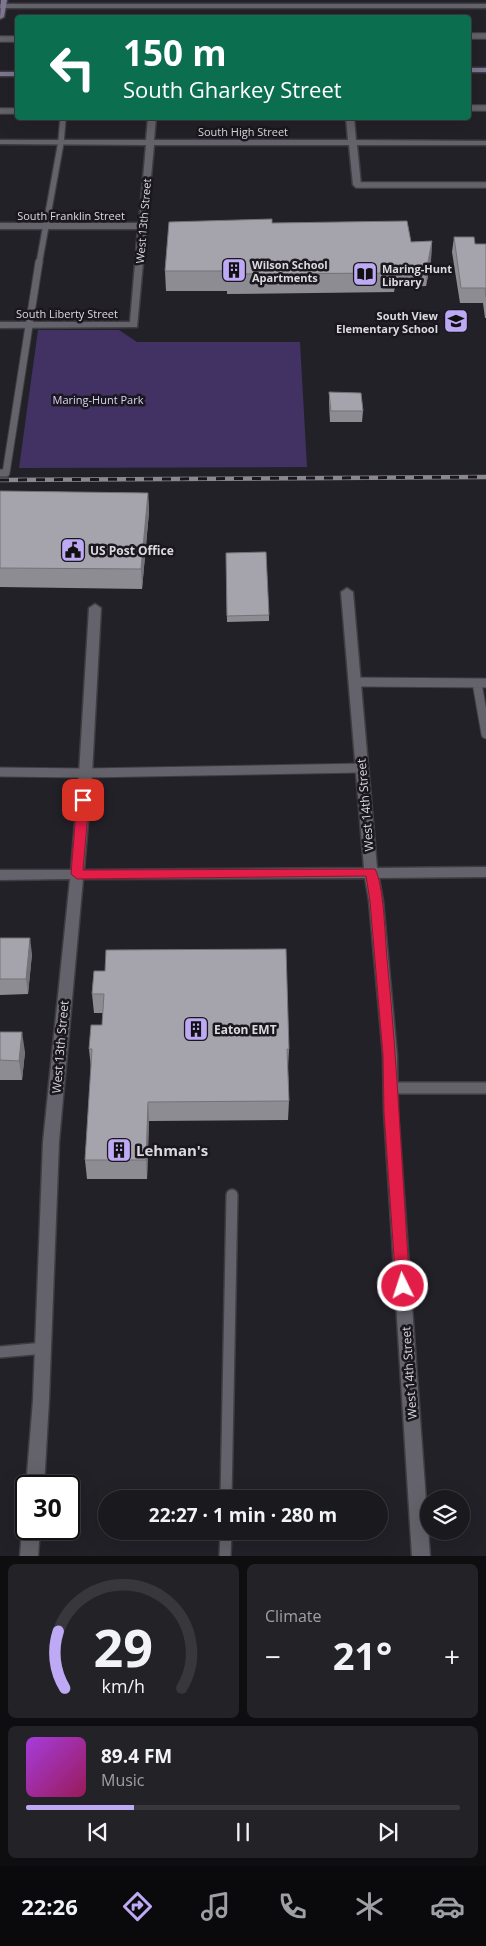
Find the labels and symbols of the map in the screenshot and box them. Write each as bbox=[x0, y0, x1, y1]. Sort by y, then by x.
street label: South High Street bbox=[198, 124, 288, 139]
street label: West 13th Street bbox=[132, 178, 154, 264]
street label: South Franklin Street bbox=[17, 208, 125, 223]
building icon: Wilson School Apartments bbox=[221, 257, 247, 283]
place label: Wilson School Apartments bbox=[252, 257, 328, 285]
library icon: Maring-Hunt Library bbox=[352, 261, 378, 287]
place label: Maring-Hunt Library bbox=[382, 261, 452, 289]
street label: South Liberty Street bbox=[16, 306, 118, 321]
place label: South View Elementary School bbox=[336, 308, 439, 336]
school or university icon: South View Elementary School bbox=[443, 308, 469, 334]
park label: Maring-Hunt Park bbox=[53, 392, 144, 407]
public building icon: US Post Office bbox=[60, 537, 86, 563]
place label: US Post Office bbox=[90, 542, 174, 559]
street label: West 14th Street bbox=[352, 758, 378, 852]
pin bbox=[62, 779, 104, 821]
street label: West 13th Street bbox=[47, 1000, 73, 1094]
building icon: Eaton EMT bbox=[183, 1016, 209, 1042]
place label: Eaton EMT bbox=[214, 1021, 277, 1038]
building icon: Lehman's bbox=[106, 1137, 132, 1163]
place label: Lehman's bbox=[136, 1140, 208, 1160]
position arrow bbox=[376, 1259, 428, 1311]
street label: West 14th Street bbox=[397, 1326, 421, 1420]
speed limit sign: 30 bbox=[15, 1475, 80, 1540]

